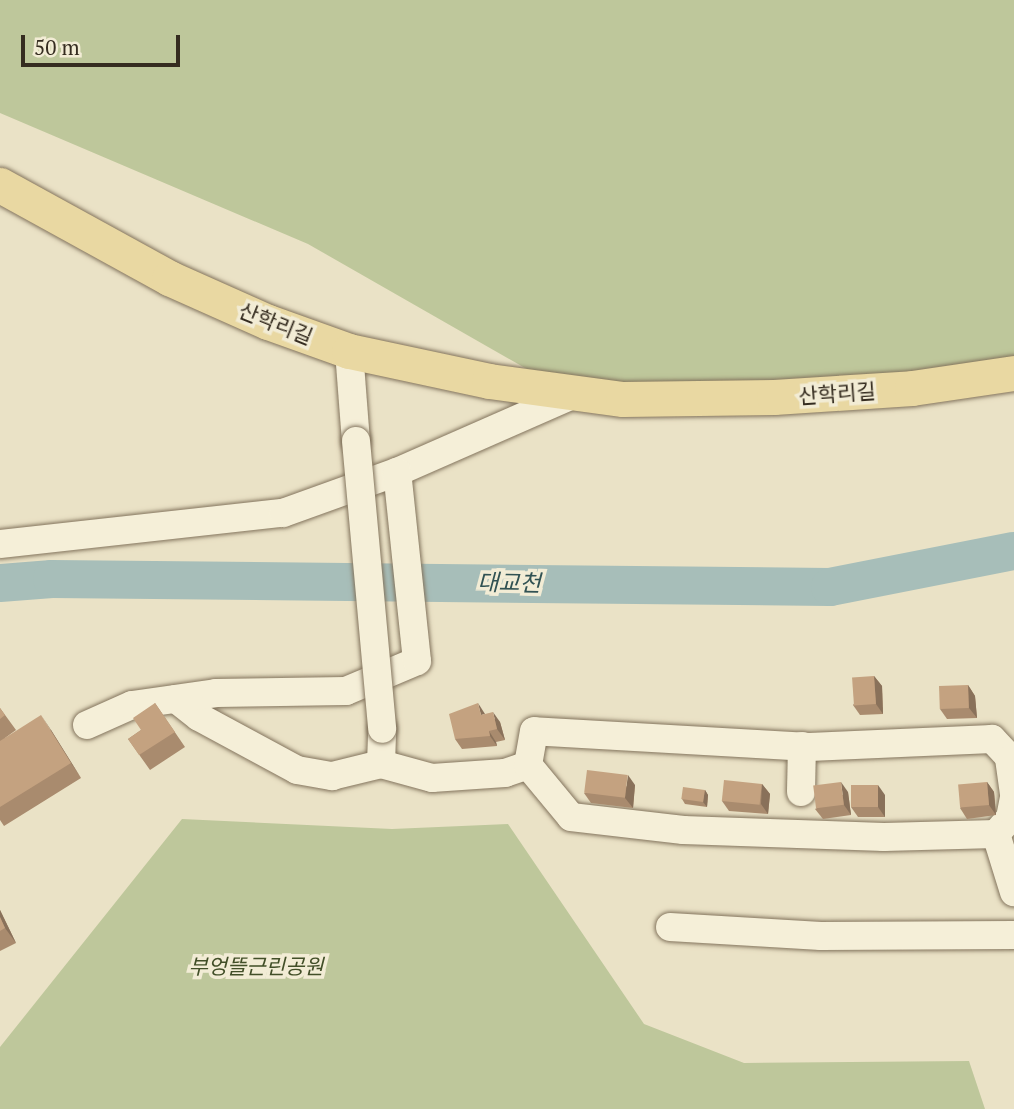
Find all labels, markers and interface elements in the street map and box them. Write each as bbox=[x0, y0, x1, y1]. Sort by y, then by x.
scale bar bbox=[24, 21, 184, 65]
text: 50 m bbox=[34, 33, 80, 61]
street label: 산학리길 bbox=[235, 297, 317, 349]
street label: 산학리길 bbox=[798, 378, 876, 408]
water label: 대교천 bbox=[477, 569, 541, 597]
park label: 부엉뜰근린공원 bbox=[188, 953, 324, 979]

